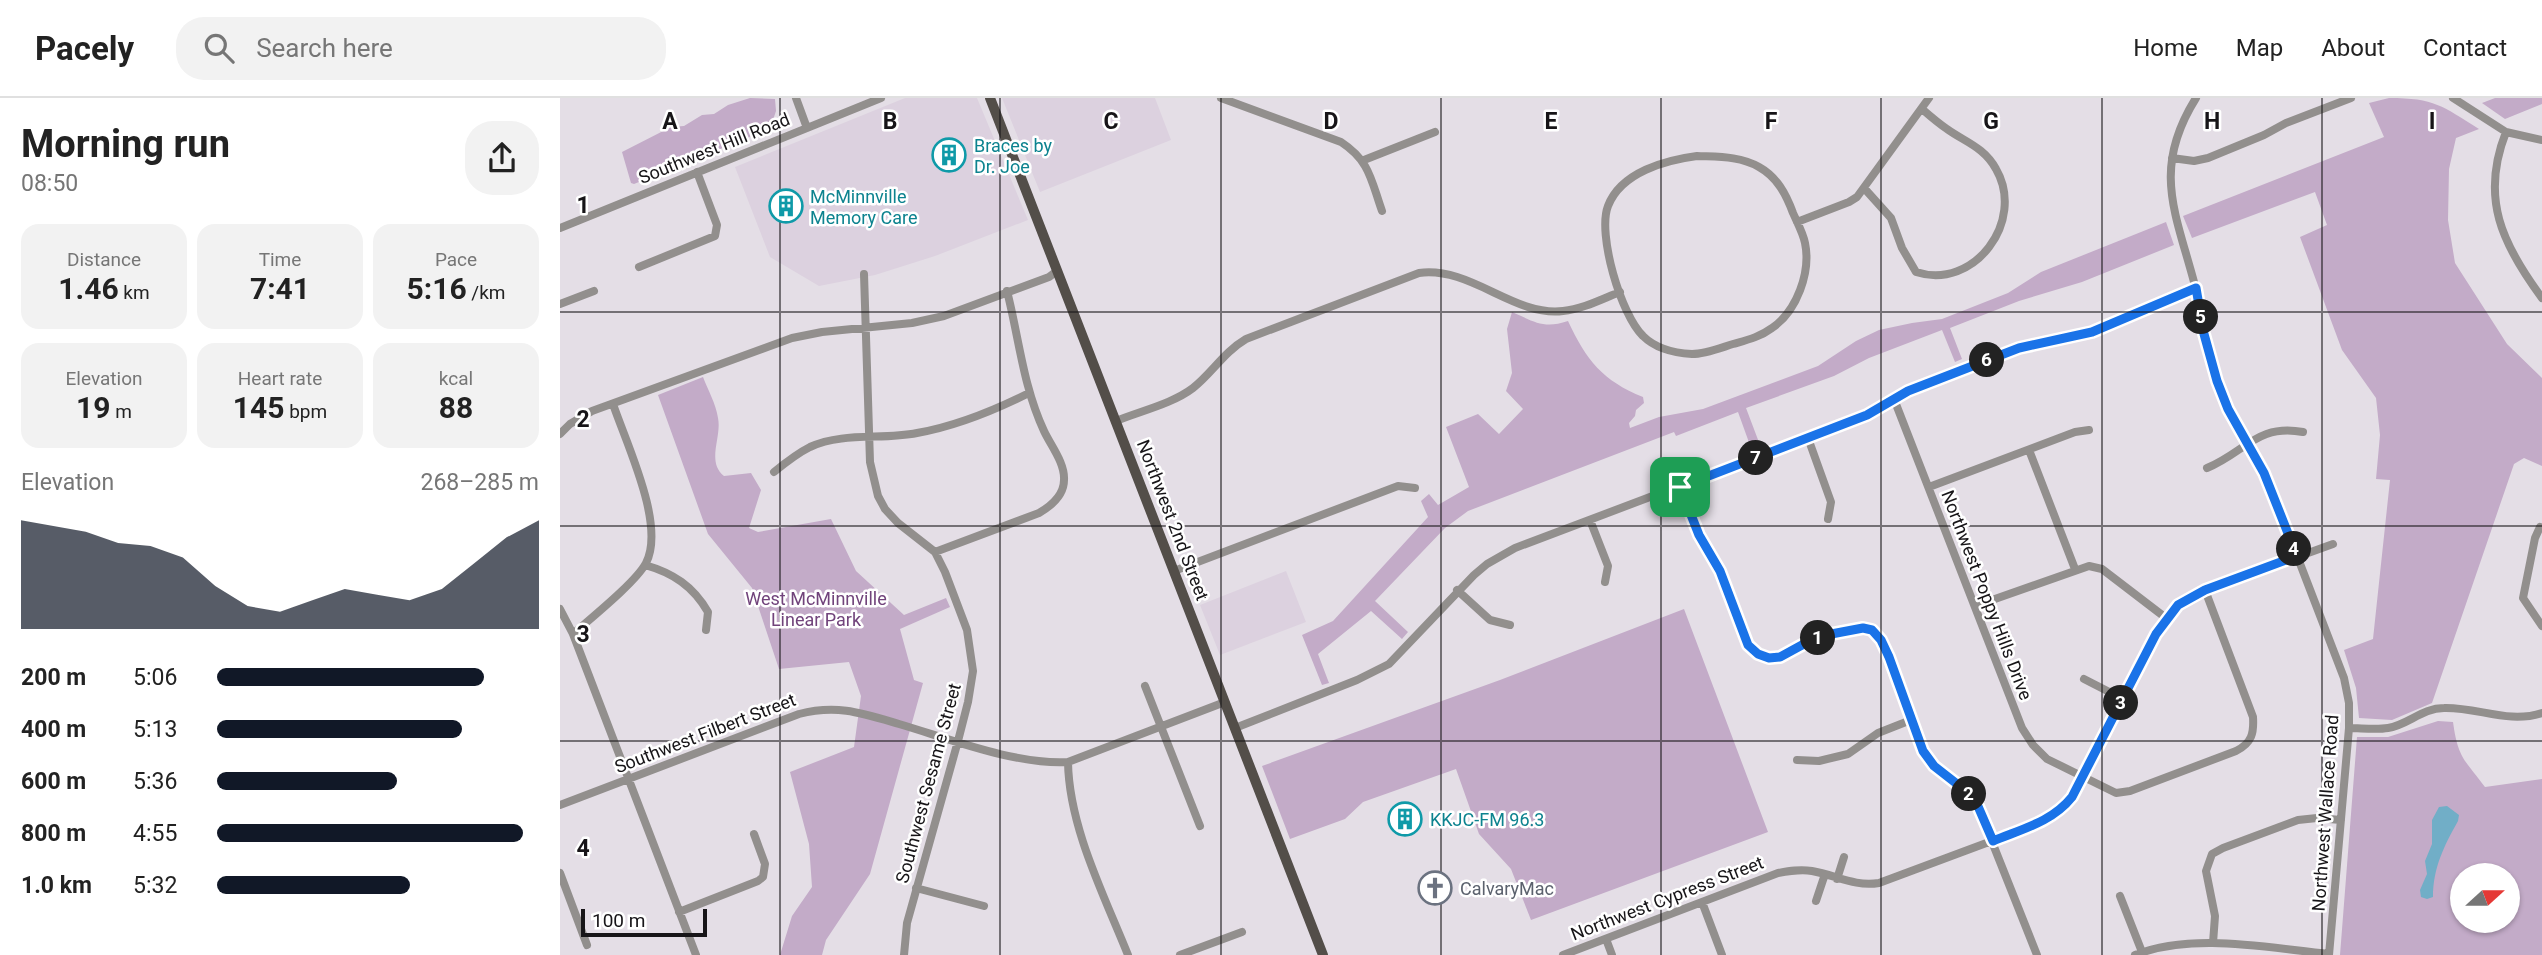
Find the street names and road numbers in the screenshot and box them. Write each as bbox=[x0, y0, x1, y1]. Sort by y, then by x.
street label: Southwest Hill Road bbox=[635, 108, 793, 188]
street label: Northwest 2nd Street bbox=[1133, 437, 1213, 603]
street label: Northwest Poppy Hills Drive bbox=[1937, 487, 2037, 703]
street label: Southwest Sesame Street bbox=[891, 681, 965, 885]
street label: Southwest Filbert Street bbox=[612, 689, 799, 777]
street label: Northwest Wallace Road bbox=[2308, 714, 2342, 912]
street label: Northwest Cypress Street bbox=[1568, 852, 1766, 944]

